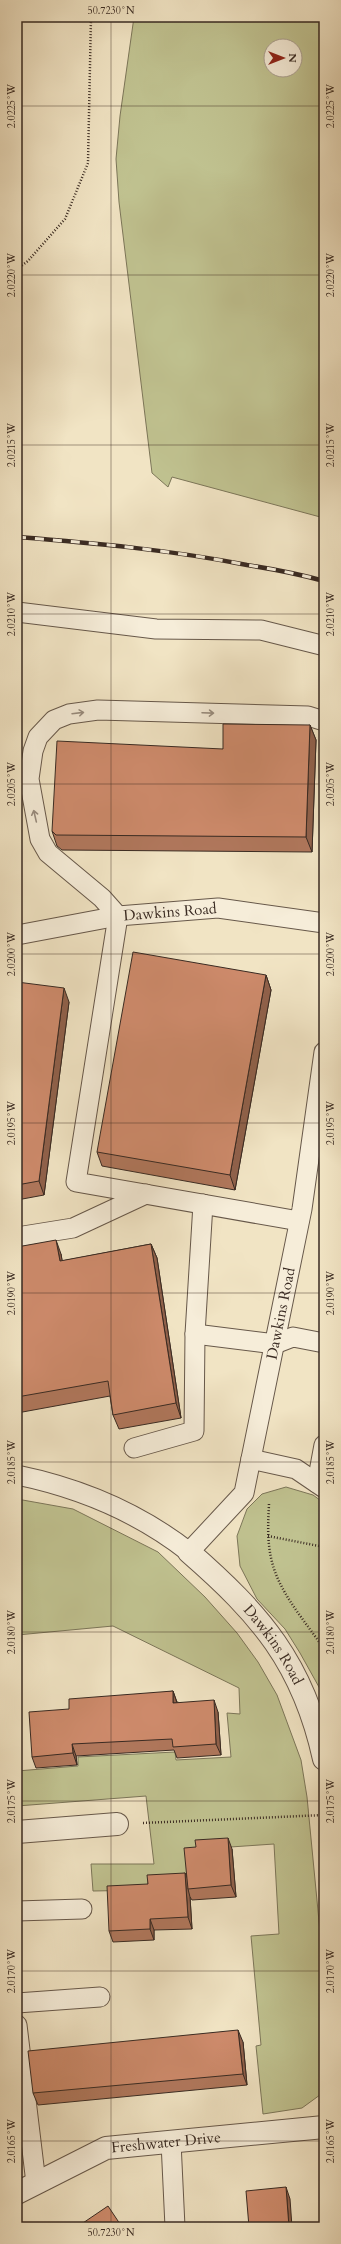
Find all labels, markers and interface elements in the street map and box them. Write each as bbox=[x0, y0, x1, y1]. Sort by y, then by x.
text: 50.7230°N bbox=[88, 4, 135, 18]
north arrow bbox=[263, 38, 303, 78]
text: N bbox=[285, 53, 300, 63]
text: 2.0225°W bbox=[5, 83, 19, 128]
text: 2.0225°W bbox=[324, 83, 338, 128]
text: 2.0220°W bbox=[5, 252, 19, 297]
text: 2.0220°W bbox=[324, 252, 338, 297]
text: 2.0215°W bbox=[5, 422, 19, 467]
text: 2.0215°W bbox=[324, 422, 338, 467]
text: 2.0210°W bbox=[5, 591, 19, 636]
text: 2.0210°W bbox=[324, 591, 338, 636]
one-way arrow bbox=[71, 709, 84, 717]
one-way arrow bbox=[201, 709, 214, 717]
text: 2.0205°W bbox=[5, 761, 19, 806]
text: 2.0205°W bbox=[324, 761, 338, 806]
one-way arrow bbox=[30, 810, 38, 823]
street label: Dawkins Road bbox=[123, 898, 217, 926]
text: 2.0200°W bbox=[5, 931, 19, 976]
text: 2.0200°W bbox=[324, 931, 338, 976]
text: 2.0195°W bbox=[5, 1100, 19, 1145]
text: 2.0195°W bbox=[324, 1100, 338, 1145]
street label: Dawkins Road bbox=[262, 1266, 300, 1361]
text: 2.0190°W bbox=[5, 1270, 19, 1315]
text: 2.0190°W bbox=[324, 1270, 338, 1315]
text: 2.0185°W bbox=[5, 1439, 19, 1484]
text: 2.0185°W bbox=[324, 1439, 338, 1484]
street label: Dawkins Road bbox=[239, 1600, 308, 1688]
text: 2.0180°W bbox=[5, 1609, 19, 1654]
text: 2.0180°W bbox=[324, 1609, 338, 1654]
text: 2.0175°W bbox=[5, 1778, 19, 1823]
text: 2.0175°W bbox=[324, 1778, 338, 1823]
text: 2.0170°W bbox=[5, 1948, 19, 1993]
text: 2.0170°W bbox=[324, 1948, 338, 1993]
text: 2.0165°W bbox=[5, 2118, 19, 2163]
text: 2.0165°W bbox=[324, 2118, 338, 2163]
street label: Freshwater Drive bbox=[110, 2127, 222, 2157]
text: 50.7230°N bbox=[88, 2226, 135, 2240]

